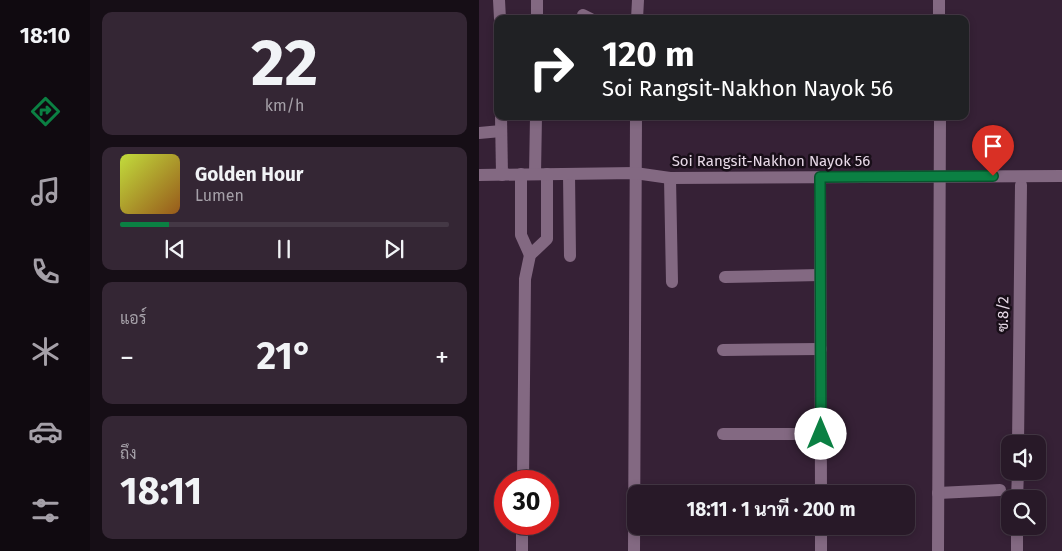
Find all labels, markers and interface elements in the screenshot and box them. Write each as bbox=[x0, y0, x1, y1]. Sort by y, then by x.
text: 18:10 bbox=[20, 22, 70, 49]
text: 22 bbox=[251, 24, 318, 102]
text: 120 m bbox=[602, 33, 695, 75]
icon: right bbox=[519, 35, 584, 100]
text: Soi Rangsit-Nakhon Nayok 56 bbox=[602, 75, 893, 102]
icon: directions bbox=[28, 94, 63, 129]
text: km/h bbox=[265, 96, 304, 115]
pin bbox=[972, 125, 1014, 176]
icon: arrive bbox=[979, 132, 1007, 160]
street label: Soi Rangsit-Nakhon Nayok 56 bbox=[672, 152, 870, 170]
text: Golden Hour bbox=[195, 163, 304, 186]
icon: music bbox=[28, 174, 63, 209]
text: Lumen bbox=[195, 186, 244, 205]
icon: previous bbox=[161, 235, 189, 263]
icon: pause bbox=[270, 235, 298, 263]
icon: next bbox=[380, 235, 408, 263]
icon: phone bbox=[28, 254, 63, 289]
street label: ซ.8/2 bbox=[994, 296, 1012, 332]
text: แอร์ bbox=[120, 309, 146, 328]
text: 21° bbox=[256, 333, 313, 379]
icon: climate bbox=[28, 334, 63, 369]
text: − bbox=[120, 341, 134, 374]
text: + bbox=[435, 341, 449, 374]
position arrow bbox=[794, 407, 846, 459]
icon: car bbox=[28, 414, 63, 449]
map controls bbox=[1001, 435, 1046, 535]
button: sound bbox=[1001, 435, 1046, 480]
text: ถึง bbox=[120, 444, 137, 463]
text: 18:11 bbox=[120, 468, 202, 514]
speed limit sign: 30 bbox=[494, 470, 559, 535]
button: search bbox=[1001, 490, 1046, 535]
icon: filters bbox=[28, 493, 63, 528]
text: 18:11 · 1 นาที · 200 m bbox=[686, 498, 856, 521]

